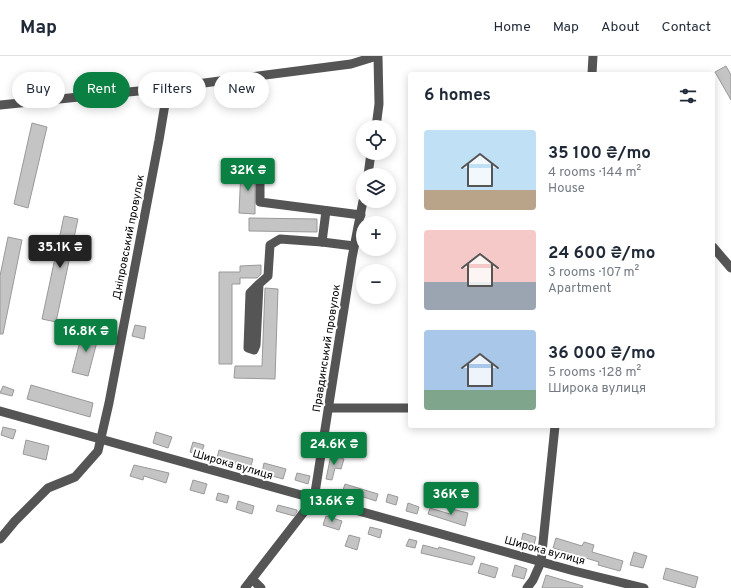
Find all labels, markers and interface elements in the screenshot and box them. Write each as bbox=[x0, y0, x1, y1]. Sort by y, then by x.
text: Map bbox=[20, 16, 57, 40]
text: Home bbox=[494, 19, 531, 36]
text: Map bbox=[553, 19, 579, 36]
text: About bbox=[601, 19, 640, 36]
text: Contact bbox=[662, 19, 711, 36]
chip: Buy bbox=[12, 72, 65, 108]
chip: Rent bbox=[73, 72, 130, 108]
chip: Filters bbox=[138, 72, 206, 108]
chip: New bbox=[214, 72, 269, 108]
text: 6 homes bbox=[424, 85, 491, 107]
icon: filters bbox=[677, 85, 699, 107]
map controls bbox=[356, 120, 396, 304]
button: locate bbox=[356, 120, 396, 160]
text: 35 100 ₴/mo bbox=[548, 143, 651, 165]
icon: home bbox=[456, 146, 504, 194]
pin: 32K ₴ bbox=[220, 158, 276, 192]
text: 32K ₴ bbox=[230, 163, 266, 179]
text: 4 rooms · 144 m² bbox=[548, 165, 641, 181]
button: layers bbox=[356, 168, 396, 208]
street label: Дніпровський провулок bbox=[110, 173, 148, 301]
text: House bbox=[548, 181, 585, 197]
button: + bbox=[356, 216, 396, 256]
pin: 35.1K ₴ bbox=[23, 235, 97, 269]
text: 35.1K ₴ bbox=[37, 240, 83, 256]
text: 24 600 ₴/mo bbox=[548, 243, 655, 265]
icon: home bbox=[456, 246, 504, 294]
button: − bbox=[356, 264, 396, 304]
text: 3 rooms · 107 m² bbox=[548, 265, 639, 281]
text: Apartment bbox=[548, 281, 611, 297]
street label: Правдинський провулок bbox=[310, 283, 344, 413]
pin: 16.8K ₴ bbox=[49, 319, 123, 353]
text: 16.8K ₴ bbox=[63, 324, 109, 340]
text: 36 000 ₴/mo bbox=[548, 343, 656, 365]
icon: home bbox=[456, 346, 504, 394]
text: 5 rooms · 128 m² bbox=[548, 365, 641, 381]
text: Широка вулиця bbox=[548, 381, 646, 397]
pin: 24.6K ₴ bbox=[297, 432, 371, 466]
text: 24.6K ₴ bbox=[310, 437, 358, 453]
street label: Широка вулиця bbox=[191, 447, 275, 483]
pin: 36K ₴ bbox=[423, 482, 479, 516]
text: 36K ₴ bbox=[433, 487, 469, 503]
pin: 13.6K ₴ bbox=[295, 489, 369, 523]
text: 13.6K ₴ bbox=[310, 494, 354, 510]
street label: Широка вулиця bbox=[503, 533, 587, 568]

